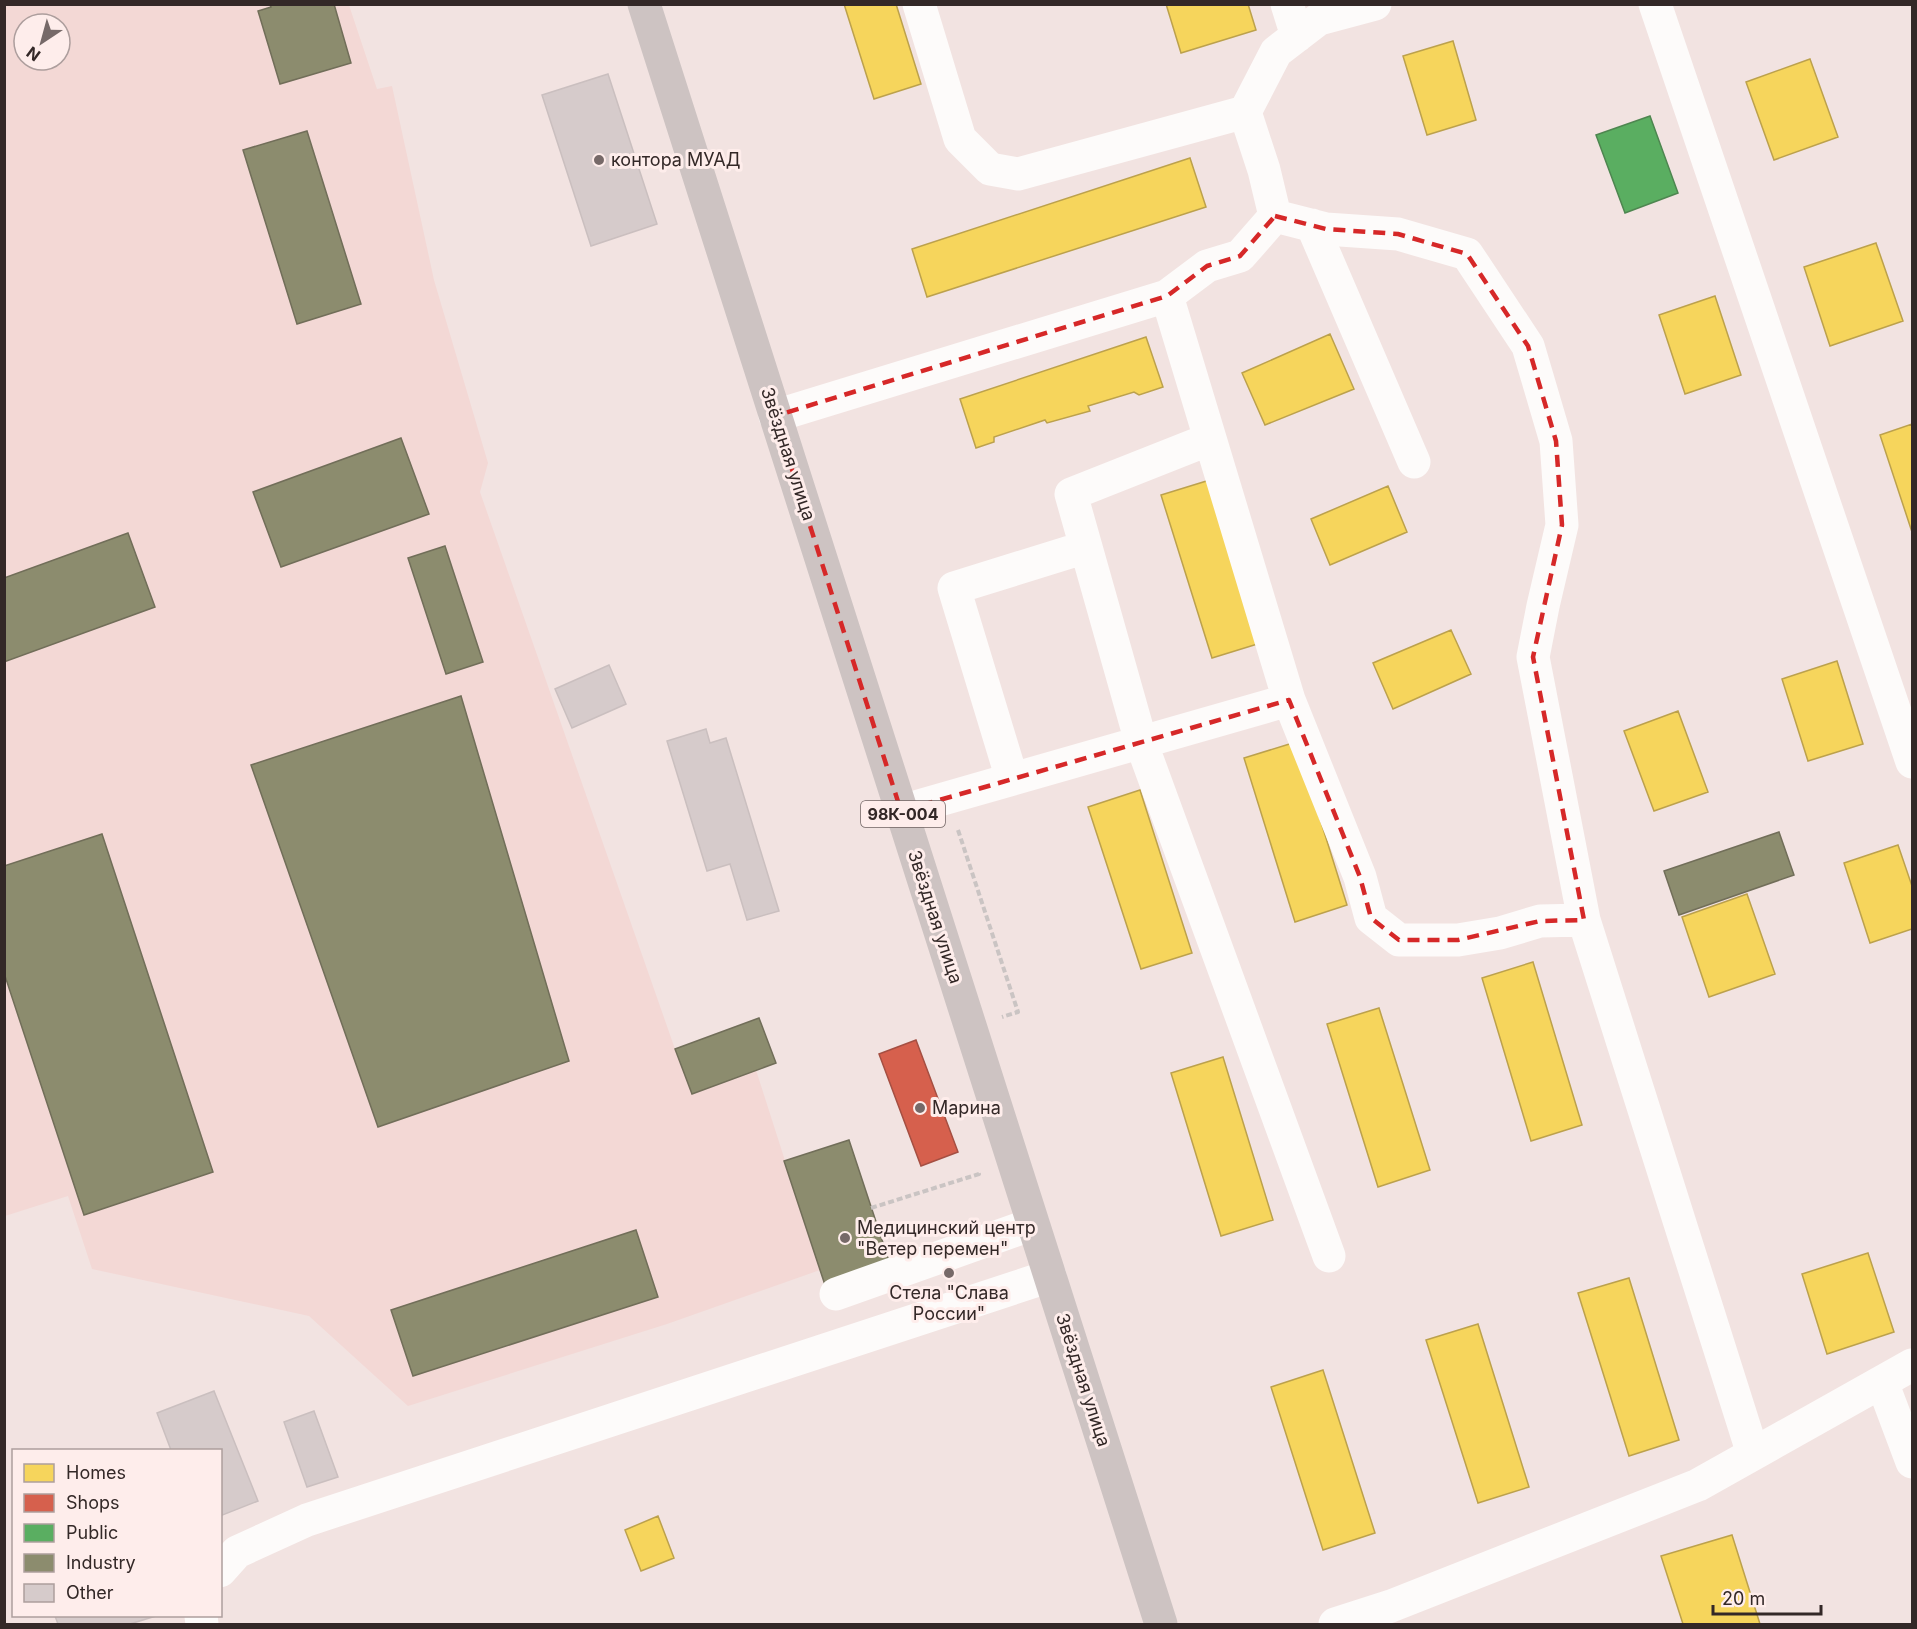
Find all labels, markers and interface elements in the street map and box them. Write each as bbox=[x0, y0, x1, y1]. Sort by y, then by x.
north arrow bbox=[12, 12, 72, 72]
text: N bbox=[22, 42, 44, 66]
place label: контора МУАД bbox=[611, 149, 740, 170]
marker: контора МУАД bbox=[592, 153, 606, 167]
street label: Звёздная улица bbox=[757, 385, 820, 523]
road number: 98К-004 bbox=[861, 801, 945, 827]
street label: Звёздная улица bbox=[904, 848, 967, 986]
place label: Марина bbox=[932, 1097, 1001, 1118]
marker: Марина bbox=[913, 1101, 927, 1115]
place label: Медицинский центр "Ветер перемен" bbox=[857, 1217, 1036, 1259]
marker: Медицинский центр "Ветер перемен" bbox=[838, 1231, 852, 1245]
marker: Стела "Слава России" bbox=[942, 1266, 956, 1280]
place label: Стела "Слава России" bbox=[889, 1282, 1009, 1324]
street label: Звёздная улица bbox=[1052, 1311, 1115, 1449]
legend bbox=[12, 1449, 222, 1617]
text: Homes bbox=[66, 1462, 126, 1483]
text: Shops bbox=[66, 1492, 120, 1513]
text: Public bbox=[66, 1522, 118, 1543]
text: Industry bbox=[66, 1552, 136, 1573]
scale bar bbox=[1713, 1578, 1821, 1616]
text: Other bbox=[66, 1582, 114, 1603]
text: 20 m bbox=[1722, 1588, 1765, 1609]

